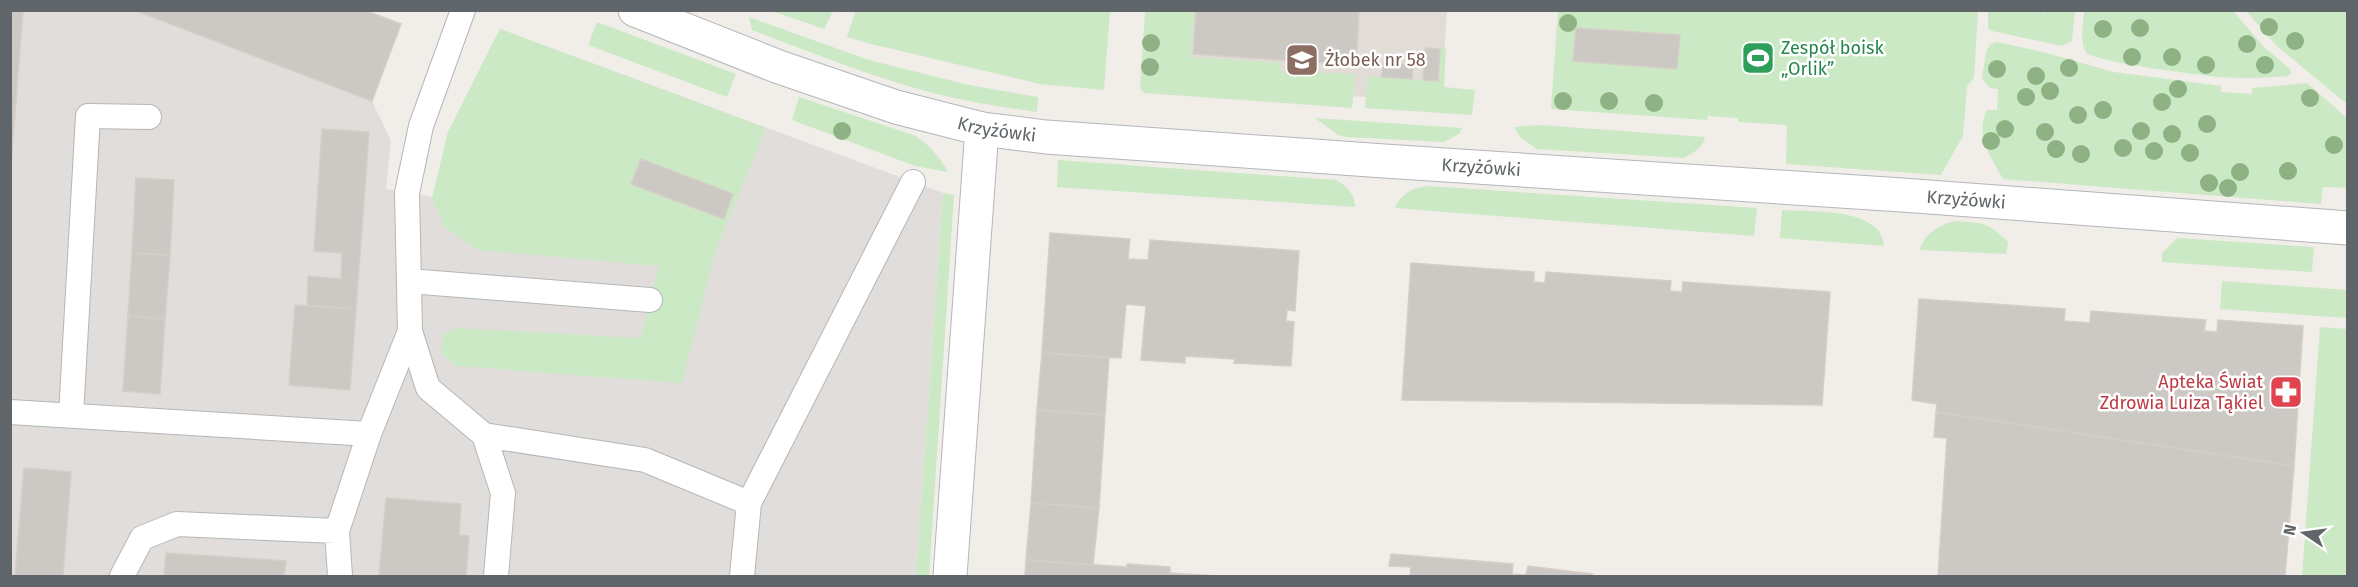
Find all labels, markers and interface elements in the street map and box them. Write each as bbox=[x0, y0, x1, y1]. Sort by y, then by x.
place label: Zespół boisk „Orlik” bbox=[1781, 37, 1884, 80]
sports icon: Zespół boisk „Orlik” bbox=[1740, 40, 1776, 76]
school or university icon: Żłobek nr 58 bbox=[1284, 42, 1320, 78]
place label: Żłobek nr 58 bbox=[1325, 49, 1426, 71]
street label: Krzyżówki bbox=[955, 112, 1037, 147]
street label: Krzyżówki bbox=[1441, 154, 1522, 181]
street label: Krzyżówki bbox=[1926, 186, 2007, 214]
place label: Apteka Świat Zdrowia Luiza Tąkiel bbox=[2100, 371, 2263, 414]
pharmacy icon: Apteka Świat Zdrowia Luiza Tąkiel bbox=[2268, 374, 2304, 410]
north arrow bbox=[2274, 503, 2334, 563]
text: N bbox=[2279, 522, 2300, 537]

